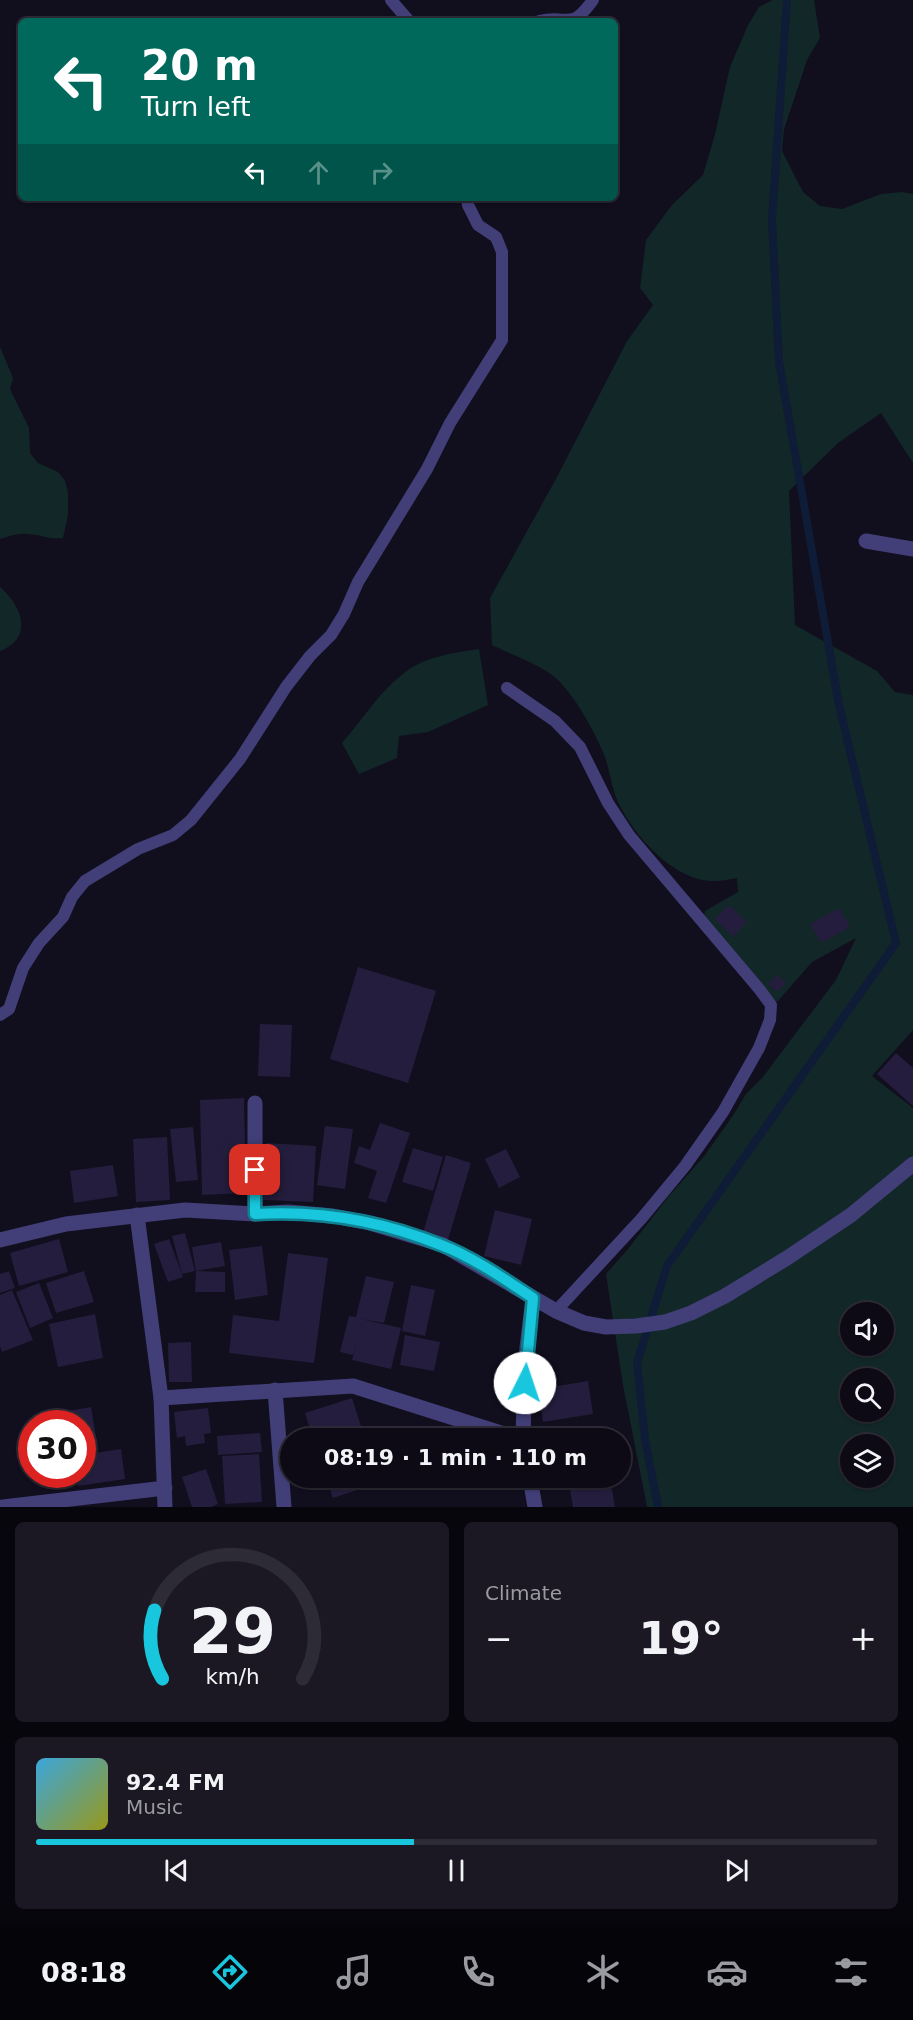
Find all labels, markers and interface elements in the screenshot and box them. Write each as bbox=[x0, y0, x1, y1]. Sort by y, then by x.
text: 20 m bbox=[141, 41, 258, 90]
icon: left bbox=[42, 42, 120, 120]
text: Turn left bbox=[141, 91, 251, 122]
icon: left bbox=[239, 156, 272, 189]
icon: ahead bbox=[302, 156, 335, 189]
icon: right bbox=[365, 156, 398, 189]
pin bbox=[229, 1144, 280, 1195]
icon: arrive bbox=[238, 1153, 271, 1186]
map controls bbox=[840, 1302, 894, 1488]
button: sound bbox=[840, 1302, 894, 1356]
position arrow bbox=[493, 1351, 557, 1415]
button: search bbox=[840, 1368, 894, 1422]
speed limit sign: 30 bbox=[18, 1410, 96, 1488]
button: layers bbox=[840, 1434, 894, 1488]
text: 08:19 · 1 min · 110 m bbox=[324, 1445, 587, 1470]
text: Climate bbox=[485, 1581, 562, 1605]
text: 29 bbox=[189, 1595, 275, 1668]
text: 19° bbox=[638, 1612, 724, 1665]
text: − bbox=[485, 1619, 513, 1658]
text: + bbox=[849, 1619, 877, 1658]
text: km/h bbox=[205, 1664, 259, 1689]
text: 92.4 FM bbox=[126, 1770, 225, 1795]
text: Music bbox=[126, 1795, 183, 1819]
icon: previous bbox=[160, 1854, 193, 1887]
icon: pause bbox=[440, 1854, 473, 1887]
icon: next bbox=[720, 1854, 753, 1887]
icon: directions bbox=[209, 1951, 251, 1993]
icon: music bbox=[333, 1951, 375, 1993]
icon: phone bbox=[457, 1951, 499, 1993]
icon: climate bbox=[582, 1951, 624, 1993]
icon: car bbox=[706, 1951, 748, 1993]
icon: filters bbox=[830, 1951, 872, 1993]
text: 08:18 bbox=[41, 1957, 127, 1988]

